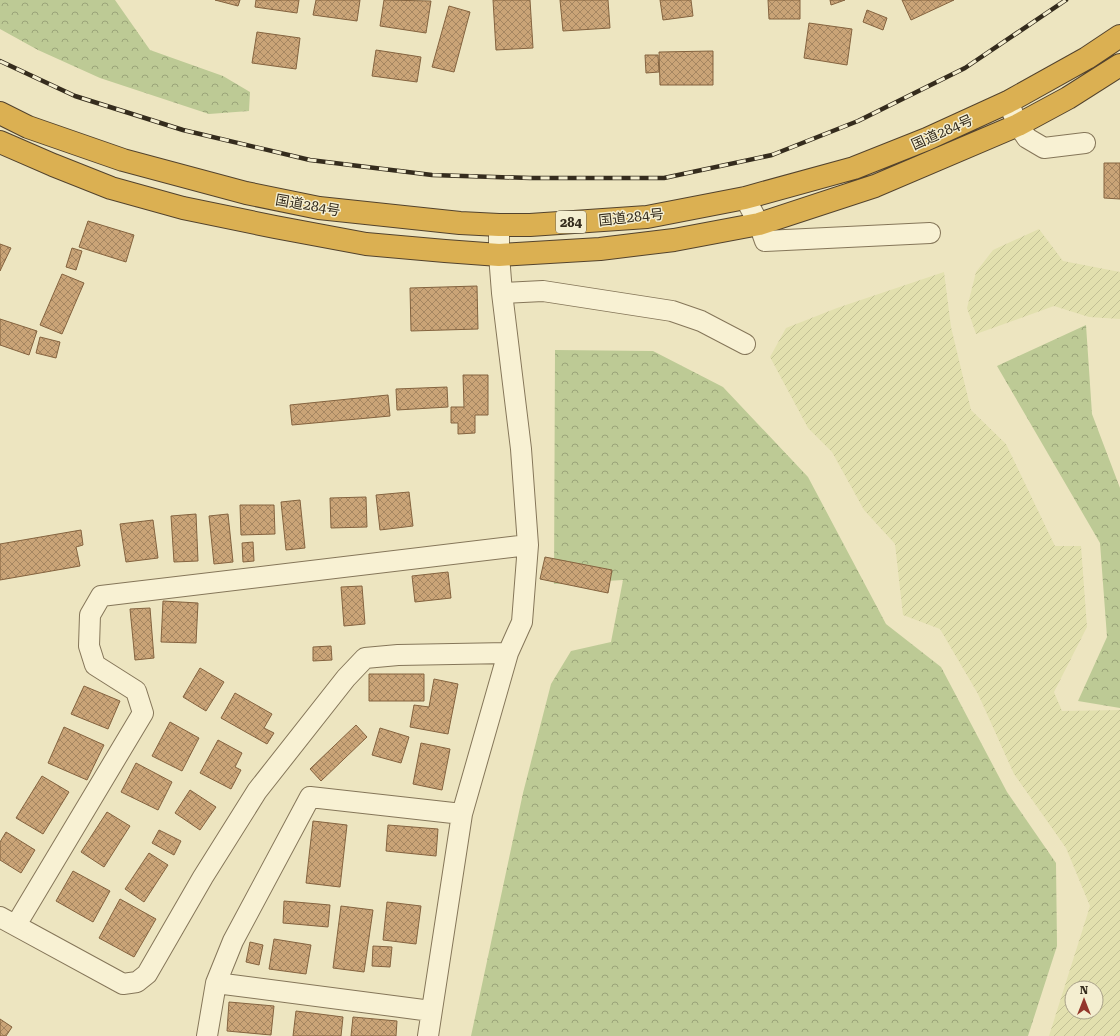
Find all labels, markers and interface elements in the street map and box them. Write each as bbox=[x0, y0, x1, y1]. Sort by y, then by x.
street label: 国道284号 bbox=[909, 111, 975, 153]
street label: 国道284号 bbox=[274, 191, 342, 219]
street label: 国道284号 bbox=[598, 206, 664, 228]
road number: 284 bbox=[556, 211, 586, 233]
north arrow bbox=[1064, 980, 1104, 1020]
text: N bbox=[1080, 984, 1089, 997]

